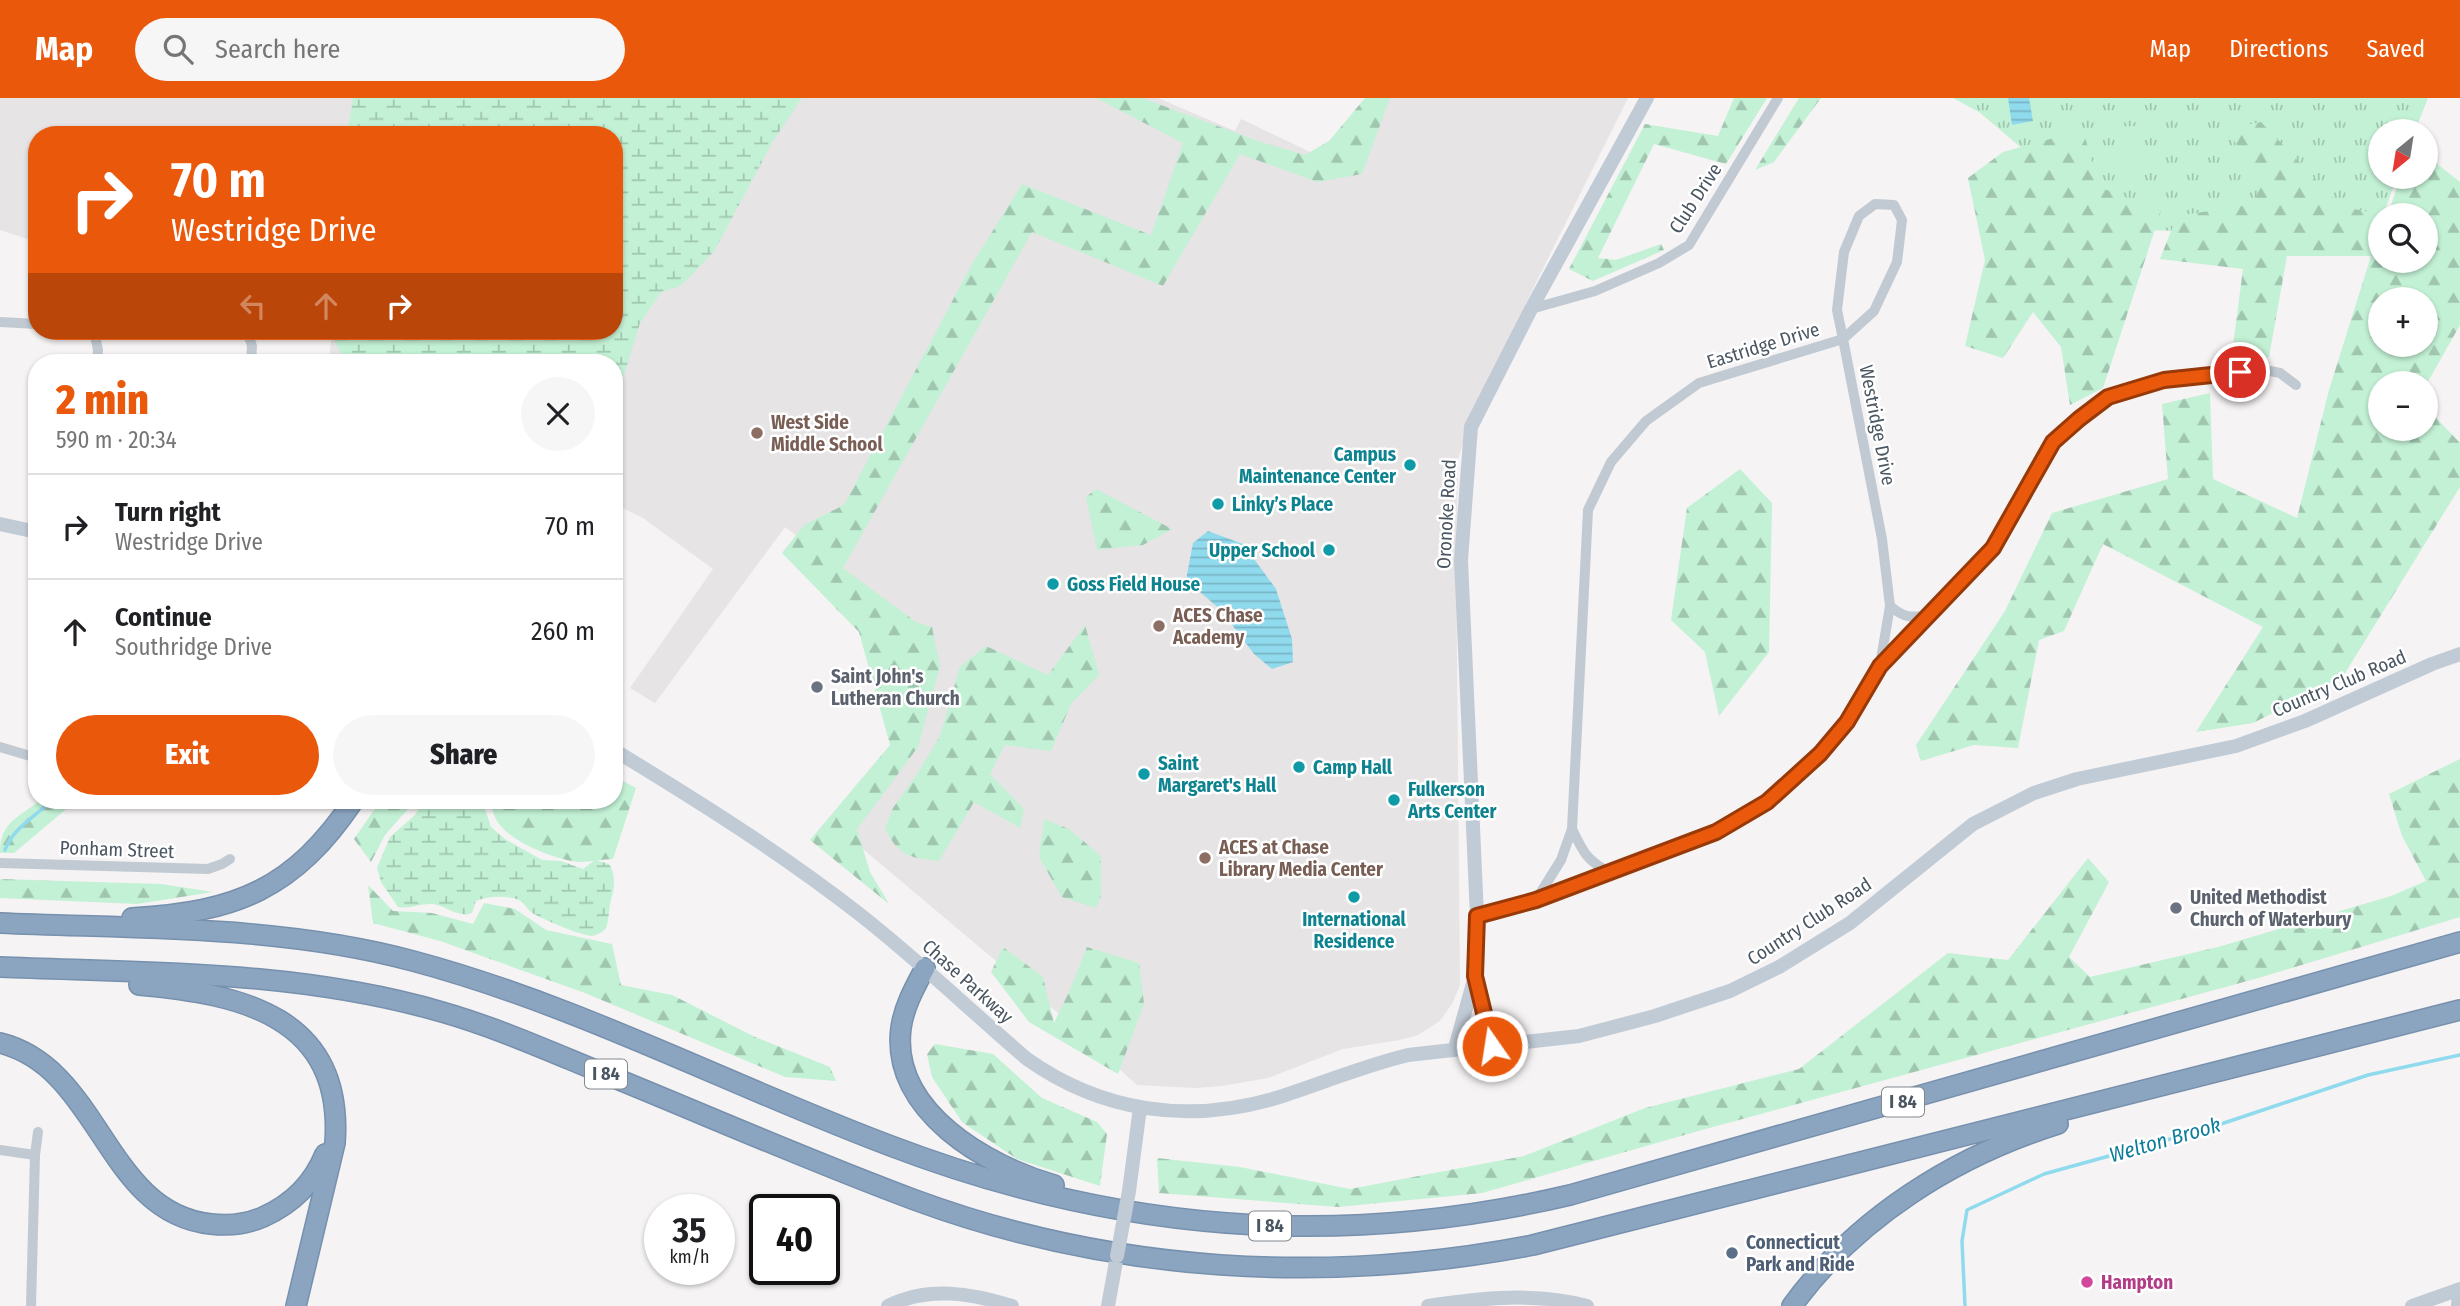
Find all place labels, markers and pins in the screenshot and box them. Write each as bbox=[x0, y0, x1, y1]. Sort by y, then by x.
pin bbox=[2210, 342, 2270, 402]
place label: West Side Middle School bbox=[771, 411, 883, 456]
marker: West Side Middle School bbox=[749, 425, 765, 441]
place label: Campus Maintenance Center bbox=[1239, 443, 1397, 488]
marker: Campus Maintenance Center bbox=[1402, 457, 1418, 473]
place label: Linky’s Place bbox=[1232, 493, 1333, 516]
marker: Linky’s Place bbox=[1210, 496, 1226, 512]
place label: Upper School bbox=[1209, 539, 1316, 562]
marker: Upper School bbox=[1321, 542, 1337, 558]
place label: Goss Field House bbox=[1067, 573, 1200, 596]
marker: Goss Field House bbox=[1045, 576, 1061, 592]
place label: ACES Chase Academy bbox=[1172, 604, 1263, 649]
marker: ACES Chase Academy bbox=[1151, 618, 1167, 634]
place label: Saint John's Lutheran Church bbox=[831, 665, 960, 710]
marker: Saint John's Lutheran Church bbox=[809, 679, 825, 695]
place label: Saint Margaret's Hall bbox=[1158, 752, 1277, 797]
place label: Camp Hall bbox=[1313, 756, 1393, 779]
marker: Camp Hall bbox=[1291, 759, 1307, 775]
marker: Saint Margaret's Hall bbox=[1136, 766, 1152, 782]
place label: Fulkerson Arts Center bbox=[1407, 778, 1497, 823]
marker: Fulkerson Arts Center bbox=[1386, 792, 1402, 808]
place label: ACES at Chase Library Media Center bbox=[1218, 836, 1384, 881]
marker: ACES at Chase Library Media Center bbox=[1197, 850, 1213, 866]
place label: United Methodist Church of Waterbury bbox=[2190, 886, 2352, 931]
marker: International Residence bbox=[1346, 889, 1362, 905]
marker: United Methodist Church of Waterbury bbox=[2168, 900, 2184, 916]
place label: International Residence bbox=[1302, 908, 1407, 953]
place label: Connecticut Park and Ride bbox=[1746, 1231, 1855, 1276]
marker: Connecticut Park and Ride bbox=[1724, 1245, 1740, 1261]
place label: Hampton bbox=[2101, 1271, 2173, 1294]
marker: Hampton bbox=[2079, 1274, 2095, 1290]

